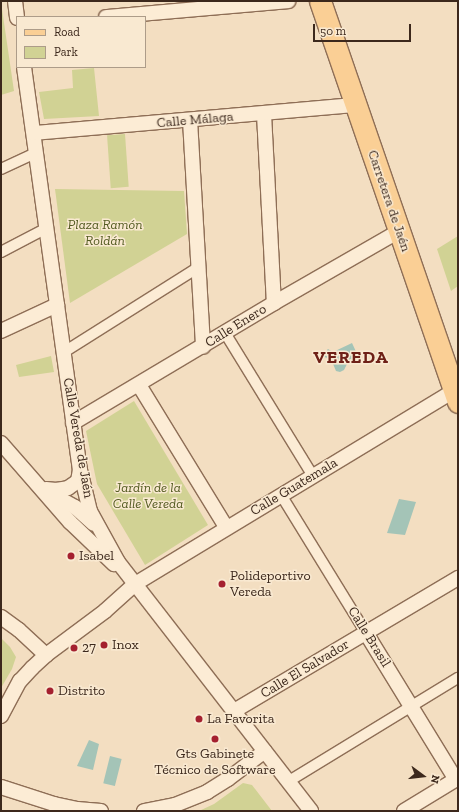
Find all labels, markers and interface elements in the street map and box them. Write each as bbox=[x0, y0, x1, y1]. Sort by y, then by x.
legend bbox=[16, 16, 146, 68]
scale bar bbox=[315, 16, 413, 42]
text: 50 m bbox=[320, 24, 346, 38]
text: Road bbox=[54, 25, 80, 39]
text: Park bbox=[54, 45, 78, 59]
street label: Calle Málaga bbox=[156, 108, 234, 132]
street label: Carretera de Jaén bbox=[364, 148, 414, 254]
park label: Plaza Ramón Roldán bbox=[67, 217, 143, 250]
street label: Calle Enero bbox=[202, 301, 270, 351]
district label: VEREDA bbox=[313, 346, 389, 368]
street label: Calle Vereda de Jaén bbox=[59, 376, 97, 500]
street label: Calle Guatemala bbox=[247, 454, 341, 520]
park label: Jardín de la Calle Vereda bbox=[113, 480, 183, 512]
place label: Isabel bbox=[79, 548, 114, 564]
marker: Isabel bbox=[66, 551, 76, 561]
place label: Polideportivo Vereda bbox=[230, 568, 311, 600]
marker: Polideportivo Vereda bbox=[217, 579, 227, 589]
street label: Calle Brasil bbox=[344, 604, 394, 670]
street label: Calle El Salvador bbox=[258, 636, 352, 702]
place label: Inox bbox=[112, 637, 139, 653]
place label: 27 bbox=[82, 640, 96, 656]
marker: Inox bbox=[99, 640, 109, 650]
marker: 27 bbox=[69, 643, 79, 653]
place label: Distrito bbox=[58, 683, 105, 699]
marker: Distrito bbox=[45, 686, 55, 696]
place label: La Favorita bbox=[207, 711, 274, 727]
marker: La Favorita bbox=[194, 714, 204, 724]
marker: Gts Gabinete Técnico de Software bbox=[210, 734, 220, 744]
place label: Gts Gabinete Técnico de Software bbox=[154, 746, 276, 778]
north arrow bbox=[403, 756, 443, 796]
text: N bbox=[428, 774, 442, 785]

